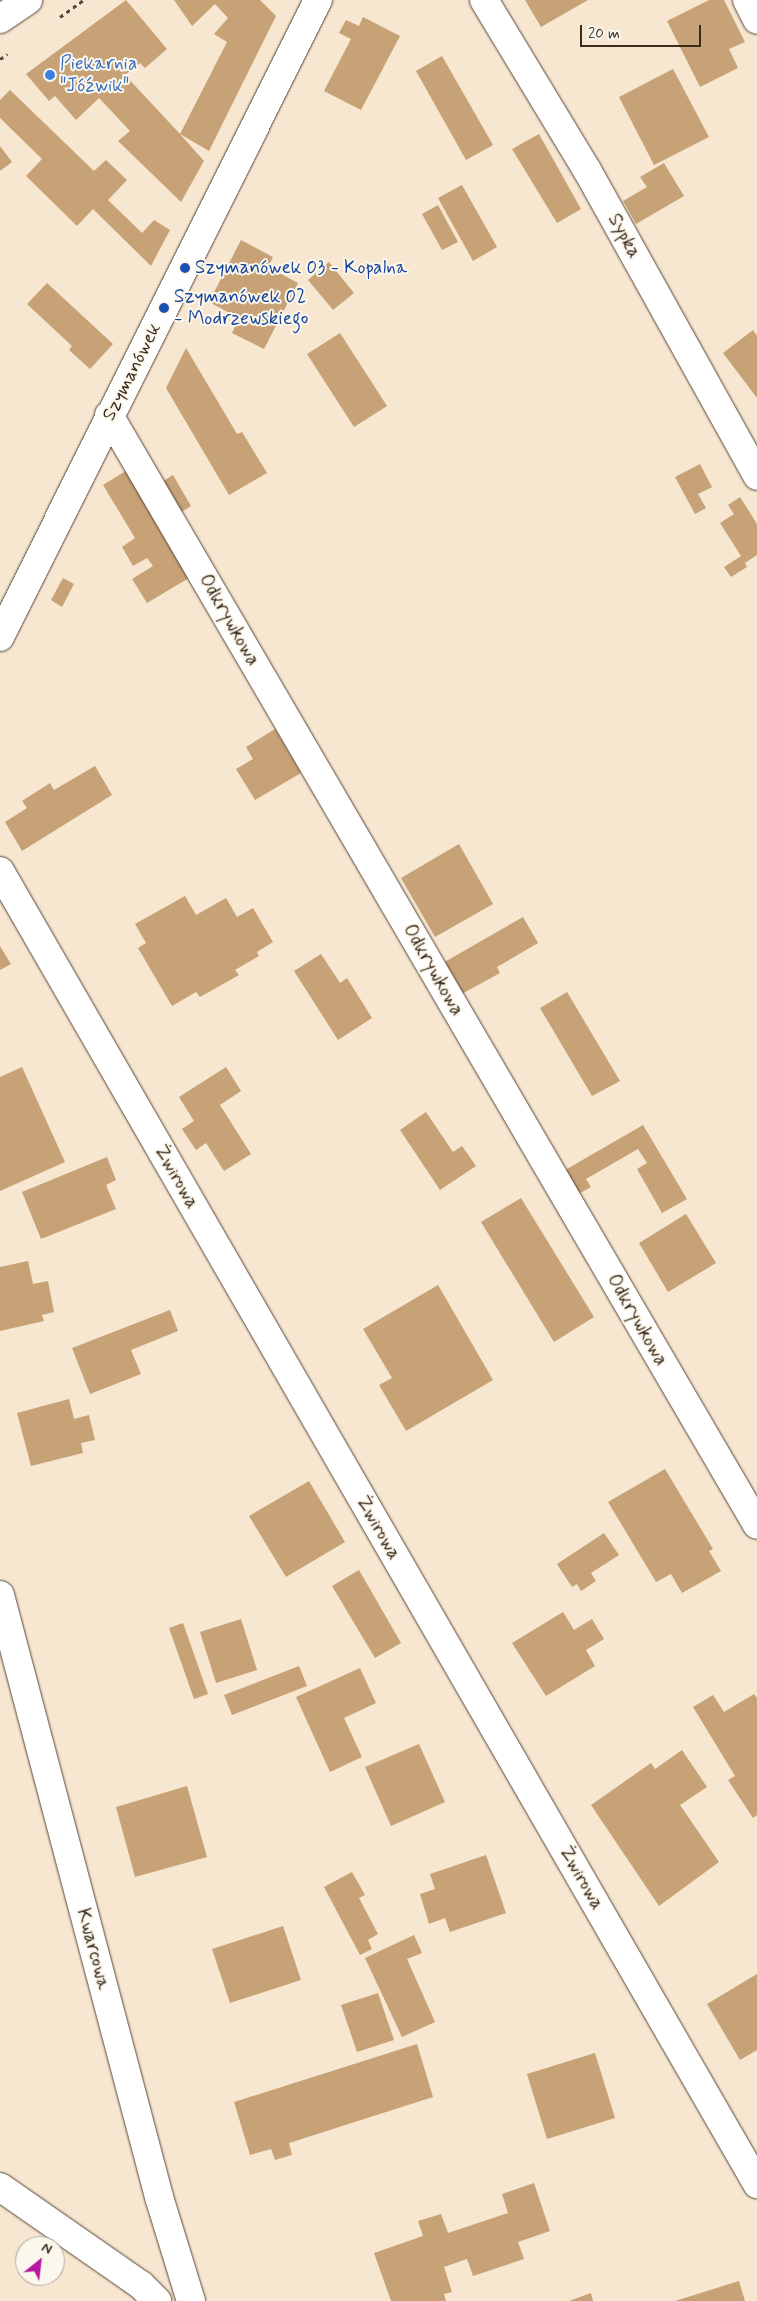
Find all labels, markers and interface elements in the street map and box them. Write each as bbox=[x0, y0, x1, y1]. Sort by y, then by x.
scale bar bbox=[582, 15, 703, 47]
text: 20 m bbox=[588, 24, 620, 44]
place label: Piekarnia "Jóźwik" bbox=[60, 53, 137, 97]
marker: Piekarnia "Jóźwik" bbox=[44, 69, 56, 81]
street label: Sypka bbox=[603, 210, 645, 262]
place label: Szymanówek 03 - Kopalna bbox=[195, 257, 407, 279]
marker: Szymanówek 03 - Kopalna bbox=[179, 262, 191, 274]
place label: Szymanówek 02 - Modrzewskiego bbox=[174, 286, 308, 330]
marker: Szymanówek 02 - Modrzewskiego bbox=[158, 302, 170, 314]
street label: Szymanówek bbox=[98, 319, 166, 425]
street label: Odkrywkowa bbox=[194, 570, 264, 670]
street label: Odkrywkowa bbox=[398, 920, 468, 1020]
street label: Żwirowa bbox=[149, 1141, 203, 1213]
street label: Odkrywkowa bbox=[602, 1270, 672, 1370]
street label: Żwirowa bbox=[351, 1492, 405, 1564]
street label: Żwirowa bbox=[554, 1842, 608, 1914]
street label: Kwarcowa bbox=[71, 1906, 115, 1992]
north arrow bbox=[15, 2236, 65, 2286]
text: N bbox=[38, 2239, 55, 2259]

